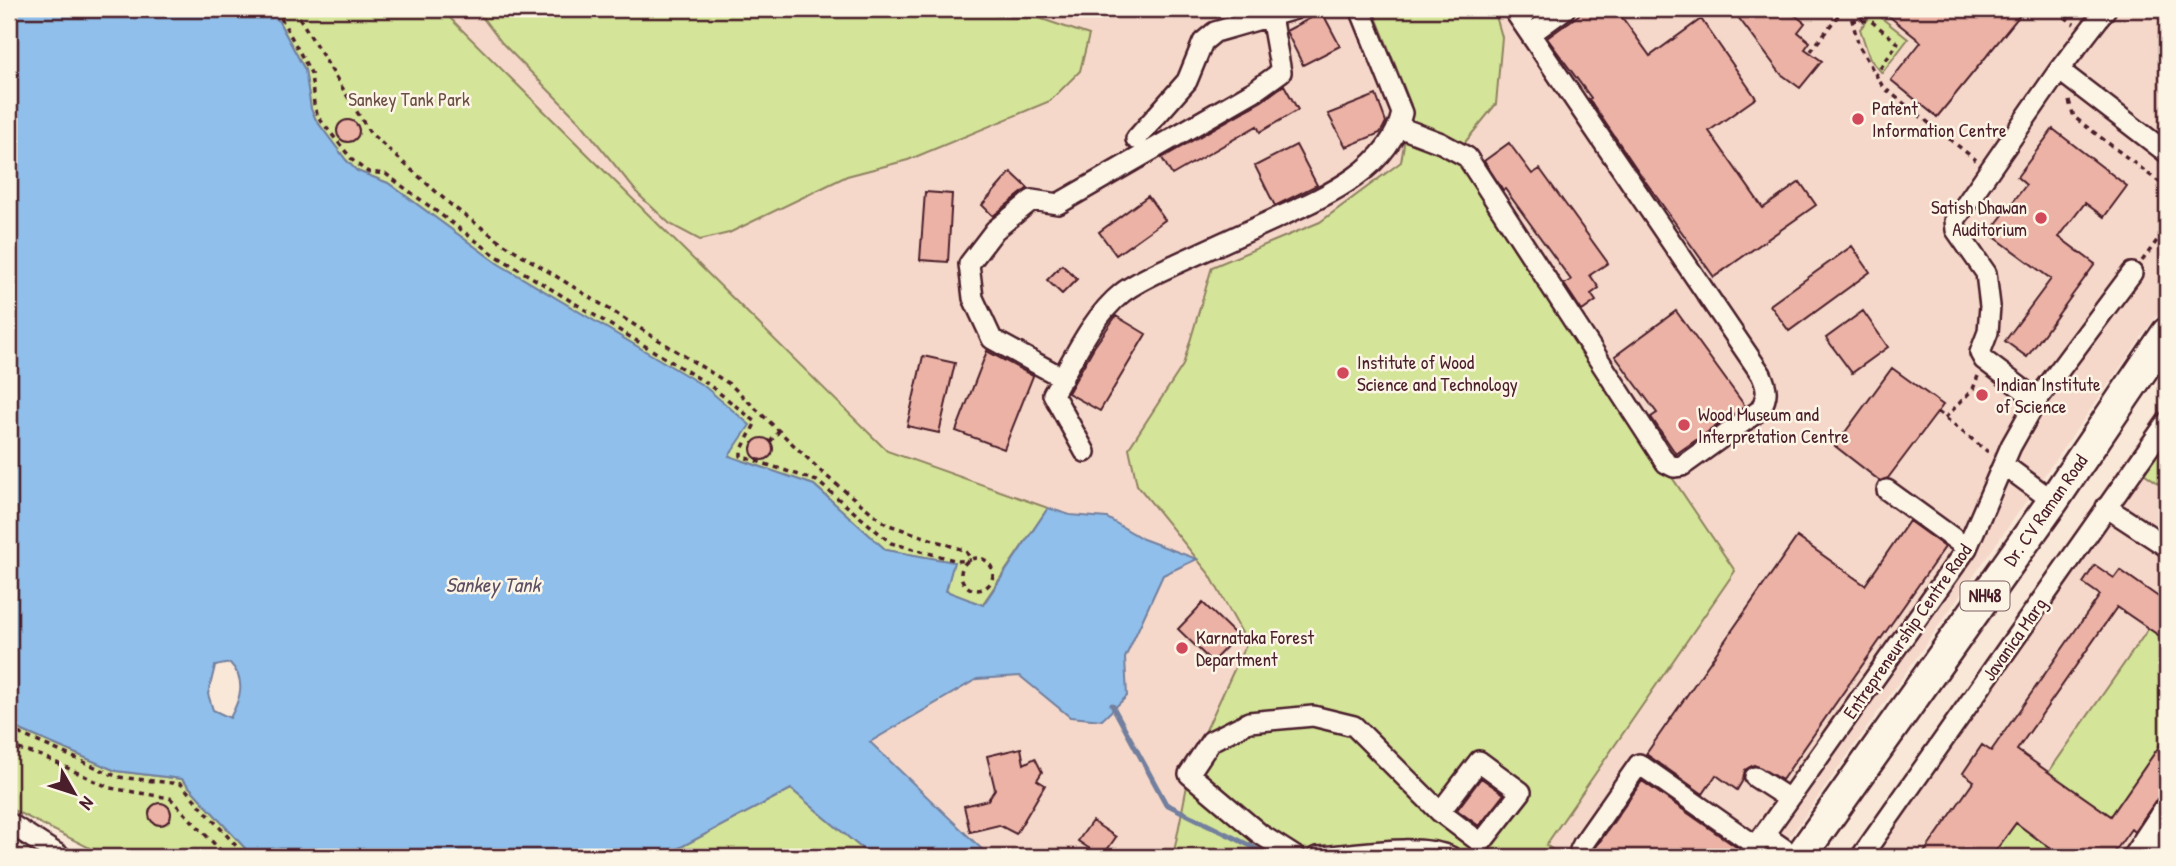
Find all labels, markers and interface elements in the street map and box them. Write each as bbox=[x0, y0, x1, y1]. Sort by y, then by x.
park label: Sankey Tank Park bbox=[348, 86, 470, 112]
place label: Patent Information Centre bbox=[1872, 95, 2007, 143]
marker: Patent Information Centre bbox=[1850, 111, 1866, 127]
place label: Satish Dhawan Auditorium bbox=[1931, 194, 2027, 242]
marker: Satish Dhawan Auditorium bbox=[2033, 210, 2049, 226]
place label: Institute of Wood Science and Technology bbox=[1357, 349, 1518, 397]
marker: Institute of Wood Science and Technology bbox=[1335, 365, 1351, 381]
place label: Indian Institute of Science bbox=[1996, 371, 2101, 419]
marker: Indian Institute of Science bbox=[1974, 387, 1990, 403]
place label: Wood Museum and Interpretation Centre bbox=[1698, 401, 1849, 449]
marker: Wood Museum and Interpretation Centre bbox=[1676, 417, 1692, 433]
street label: Dr. CV Raman Road bbox=[1997, 448, 2093, 571]
street label: Entrepreneurship Centre Raod bbox=[1837, 538, 1978, 724]
water label: Sankey Tank bbox=[446, 570, 542, 599]
road number: NH48 bbox=[1960, 582, 2010, 610]
street label: Javanica Marg bbox=[1976, 592, 2052, 686]
place label: Karnataka Forest Department bbox=[1196, 624, 1314, 672]
marker: Karnataka Forest Department bbox=[1174, 640, 1190, 656]
north arrow bbox=[38, 758, 108, 828]
text: N bbox=[74, 792, 100, 816]

